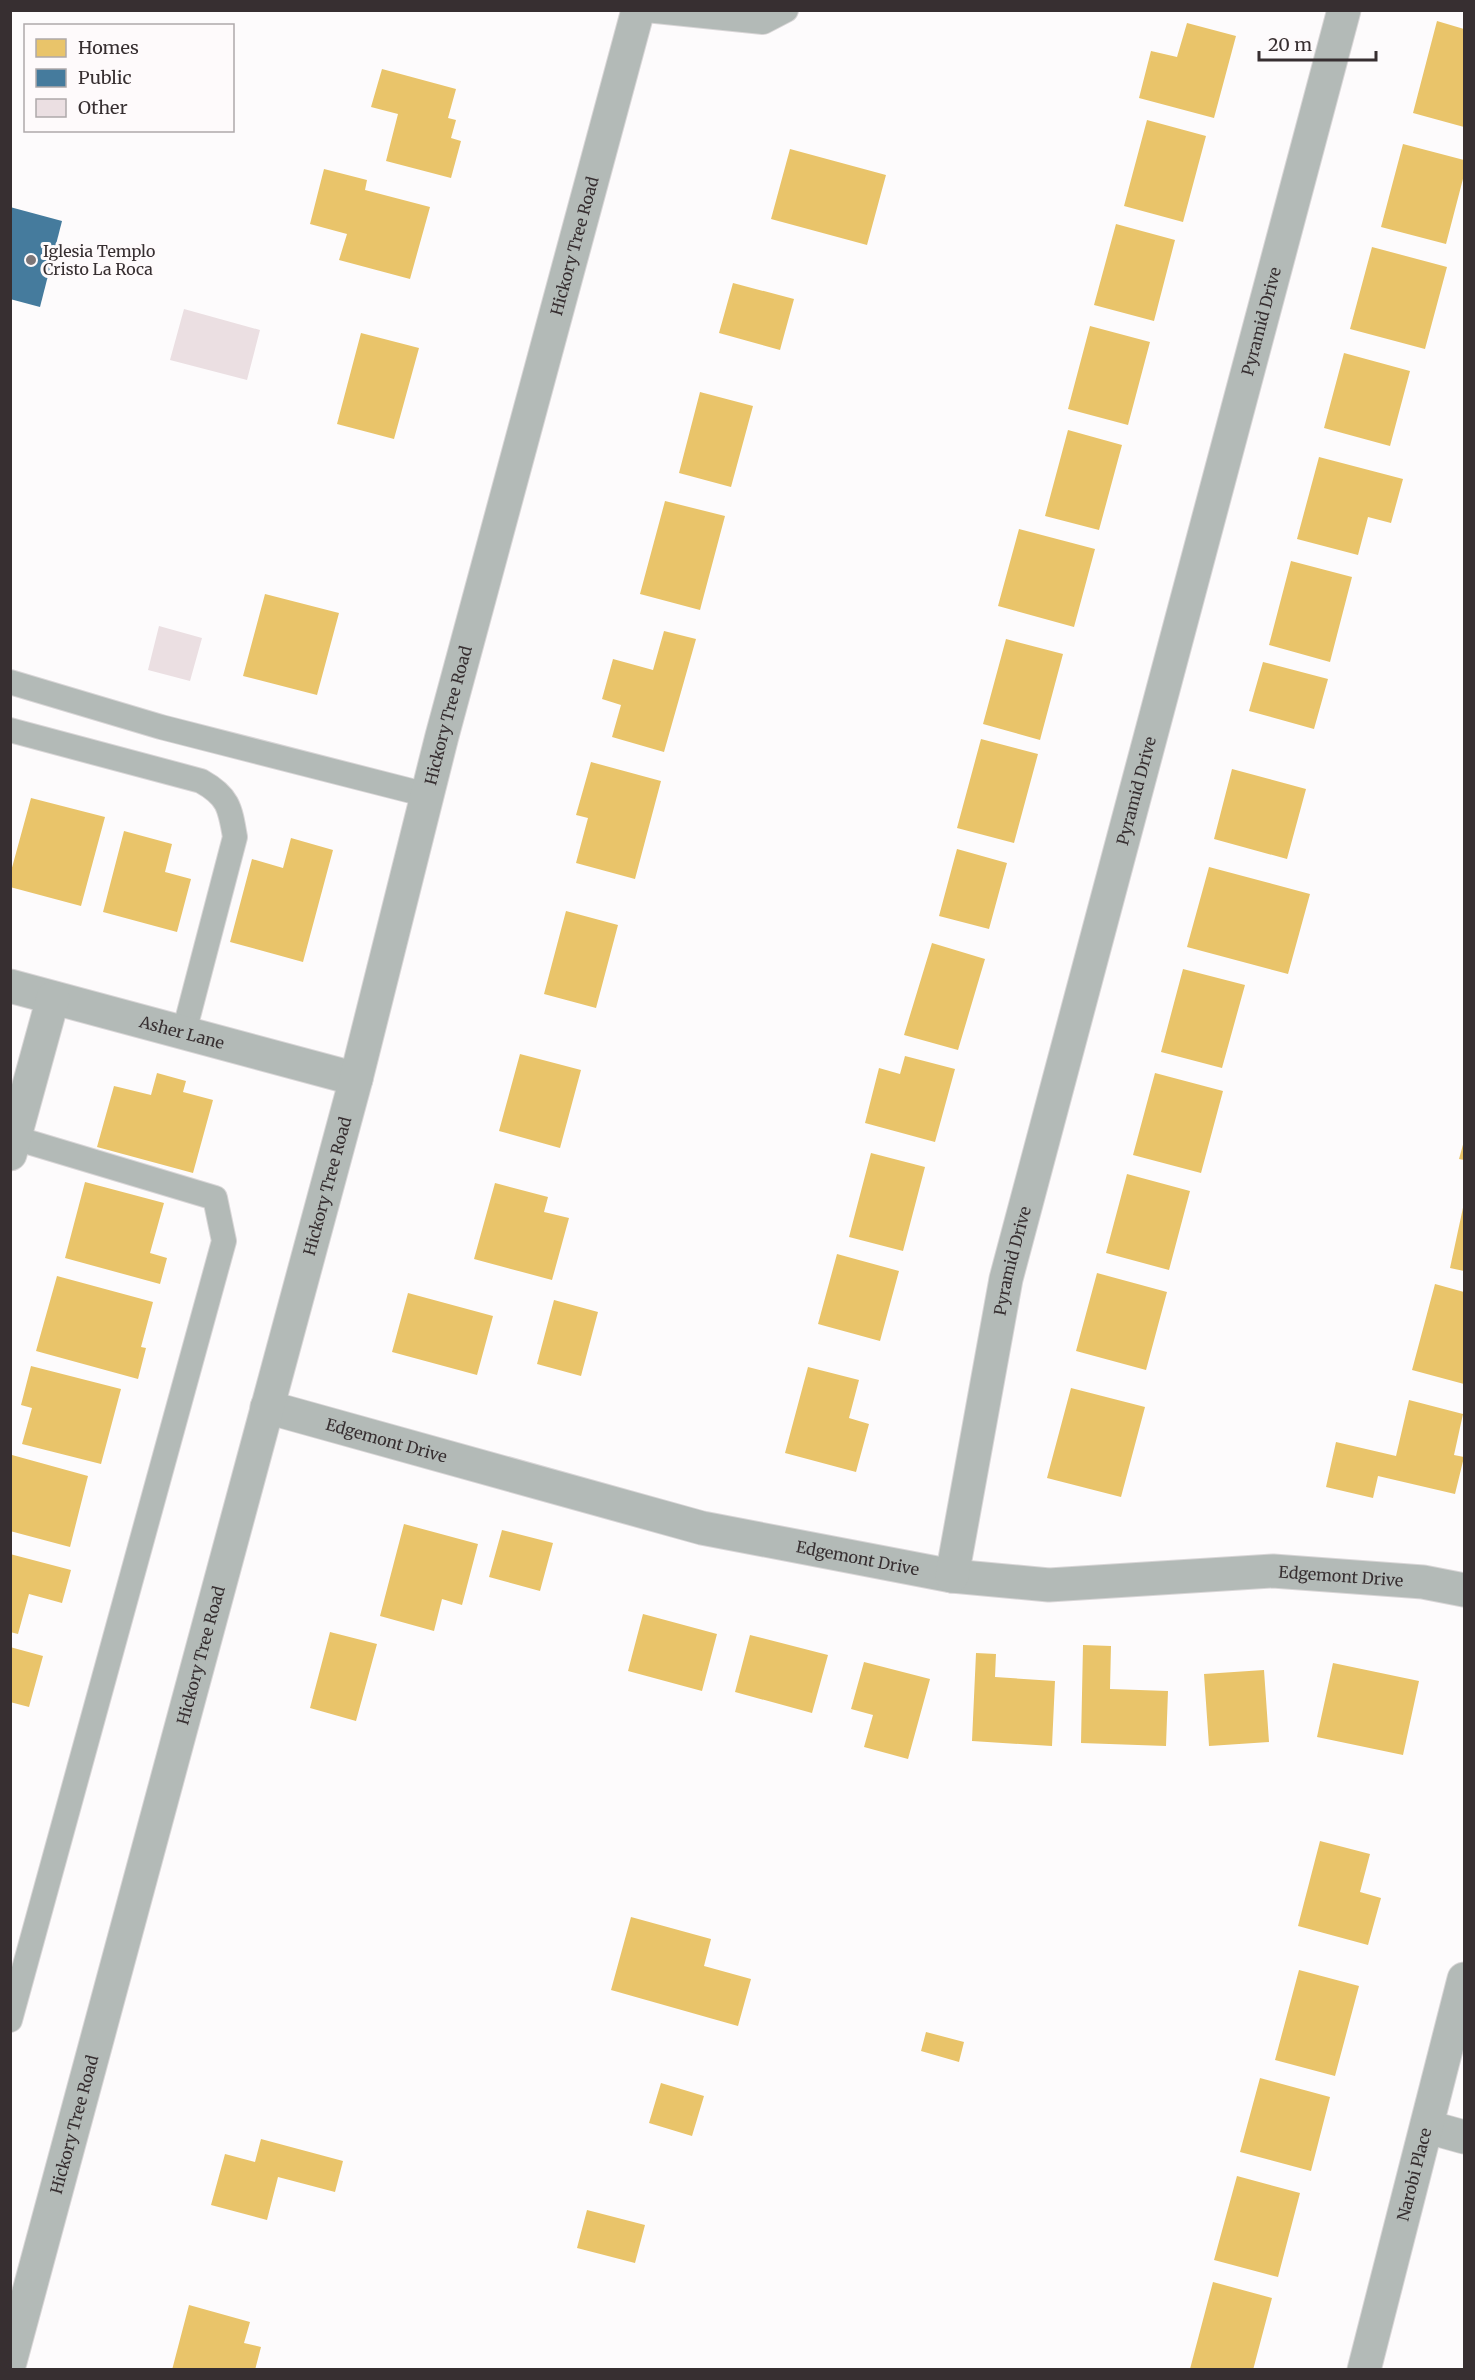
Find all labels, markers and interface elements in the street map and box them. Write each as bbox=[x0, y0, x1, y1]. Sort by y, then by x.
legend bbox=[24, 24, 234, 132]
scale bar bbox=[1259, 24, 1376, 62]
text: 20 m bbox=[1268, 33, 1312, 56]
text: Homes bbox=[78, 36, 139, 59]
text: Public bbox=[78, 66, 132, 89]
text: Other bbox=[78, 96, 128, 119]
street label: Hickory Tree Road bbox=[546, 174, 603, 318]
place label: Iglesia Templo Cristo La Roca bbox=[43, 241, 155, 279]
marker: Iglesia Templo Cristo La Roca bbox=[24, 253, 38, 267]
street label: Pyramid Drive bbox=[1237, 265, 1285, 378]
street label: Hickory Tree Road bbox=[420, 643, 476, 787]
street label: Pyramid Drive bbox=[1112, 734, 1160, 847]
street label: Asher Lane bbox=[136, 1011, 226, 1053]
street label: Hickory Tree Road bbox=[299, 1114, 355, 1258]
street label: Pyramid Drive bbox=[990, 1204, 1035, 1317]
street label: Edgemont Drive bbox=[324, 1414, 449, 1467]
street label: Edgemont Drive bbox=[794, 1536, 921, 1579]
street label: Edgemont Drive bbox=[1278, 1561, 1404, 1591]
street label: Hickory Tree Road bbox=[172, 1583, 229, 1727]
street label: Hickory Tree Road bbox=[46, 2053, 102, 2196]
street label: Narobi Place bbox=[1393, 2126, 1436, 2223]

